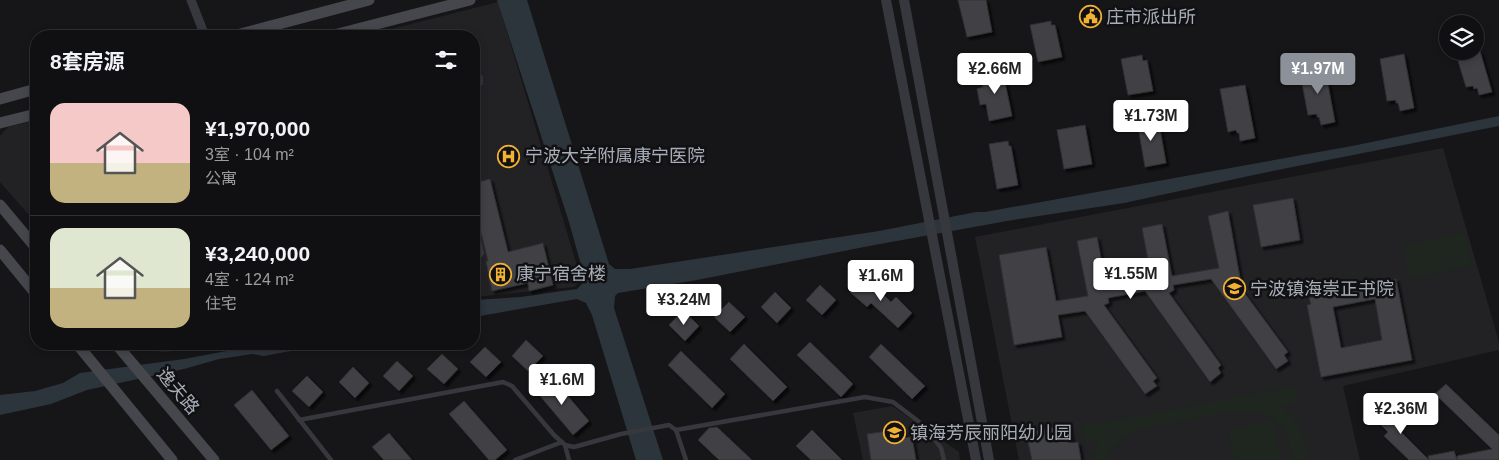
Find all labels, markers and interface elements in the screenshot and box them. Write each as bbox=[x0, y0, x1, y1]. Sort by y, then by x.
public building icon: 庄市派出所 bbox=[1078, 5, 1102, 29]
place label: 庄市派出所 bbox=[1106, 7, 1196, 27]
map controls bbox=[1439, 15, 1484, 60]
button: layers bbox=[1439, 15, 1484, 60]
icon: filters bbox=[432, 46, 460, 74]
text: 8套房源 bbox=[50, 50, 125, 73]
pin: ¥2.66M bbox=[954, 52, 1036, 95]
pin: ¥1.97M bbox=[1277, 52, 1359, 95]
text: ¥2.66M bbox=[968, 60, 1022, 77]
text: ¥1.97M bbox=[1291, 60, 1345, 77]
pin: ¥1.73M bbox=[1110, 100, 1192, 142]
text: ¥1.73M bbox=[1124, 107, 1178, 124]
text: ¥1,970,000 bbox=[205, 117, 310, 140]
icon: home bbox=[90, 123, 150, 183]
hospital icon: 宁波大学附属康宁医院 bbox=[497, 144, 521, 168]
text: 3室 · 104 m² bbox=[205, 146, 294, 163]
place label: 宁波大学附属康宁医院 bbox=[525, 146, 705, 166]
text: 公寓 bbox=[205, 170, 237, 187]
text: ¥3,240,000 bbox=[205, 242, 310, 265]
icon: home bbox=[90, 248, 150, 308]
pin: ¥1.55M bbox=[1090, 258, 1172, 300]
pin: ¥1.6M bbox=[846, 260, 916, 302]
building icon: 康宁宿舍楼 bbox=[488, 262, 512, 286]
place label: 康宁宿舍楼 bbox=[516, 264, 606, 284]
text: ¥1.55M bbox=[1104, 265, 1158, 282]
text: ¥1.6M bbox=[859, 267, 903, 284]
text: 4室 · 124 m² bbox=[205, 271, 294, 288]
school or university icon: 宁波镇海崇正书院 bbox=[1222, 277, 1246, 301]
place label: 宁波镇海崇正书院 bbox=[1250, 279, 1394, 299]
pin: ¥3.24M bbox=[643, 284, 725, 326]
text: ¥3.24M bbox=[657, 291, 711, 308]
text: 住宅 bbox=[205, 295, 237, 312]
street label: 逸夫路 bbox=[153, 364, 203, 418]
pin: ¥1.6M bbox=[527, 364, 597, 406]
text: ¥1.6M bbox=[540, 371, 584, 388]
pin: ¥2.36M bbox=[1360, 392, 1442, 435]
text: ¥2.36M bbox=[1374, 400, 1428, 417]
school or university icon: 镇海芳辰丽阳幼儿园 bbox=[882, 421, 906, 445]
place label: 镇海芳辰丽阳幼儿园 bbox=[910, 423, 1072, 443]

